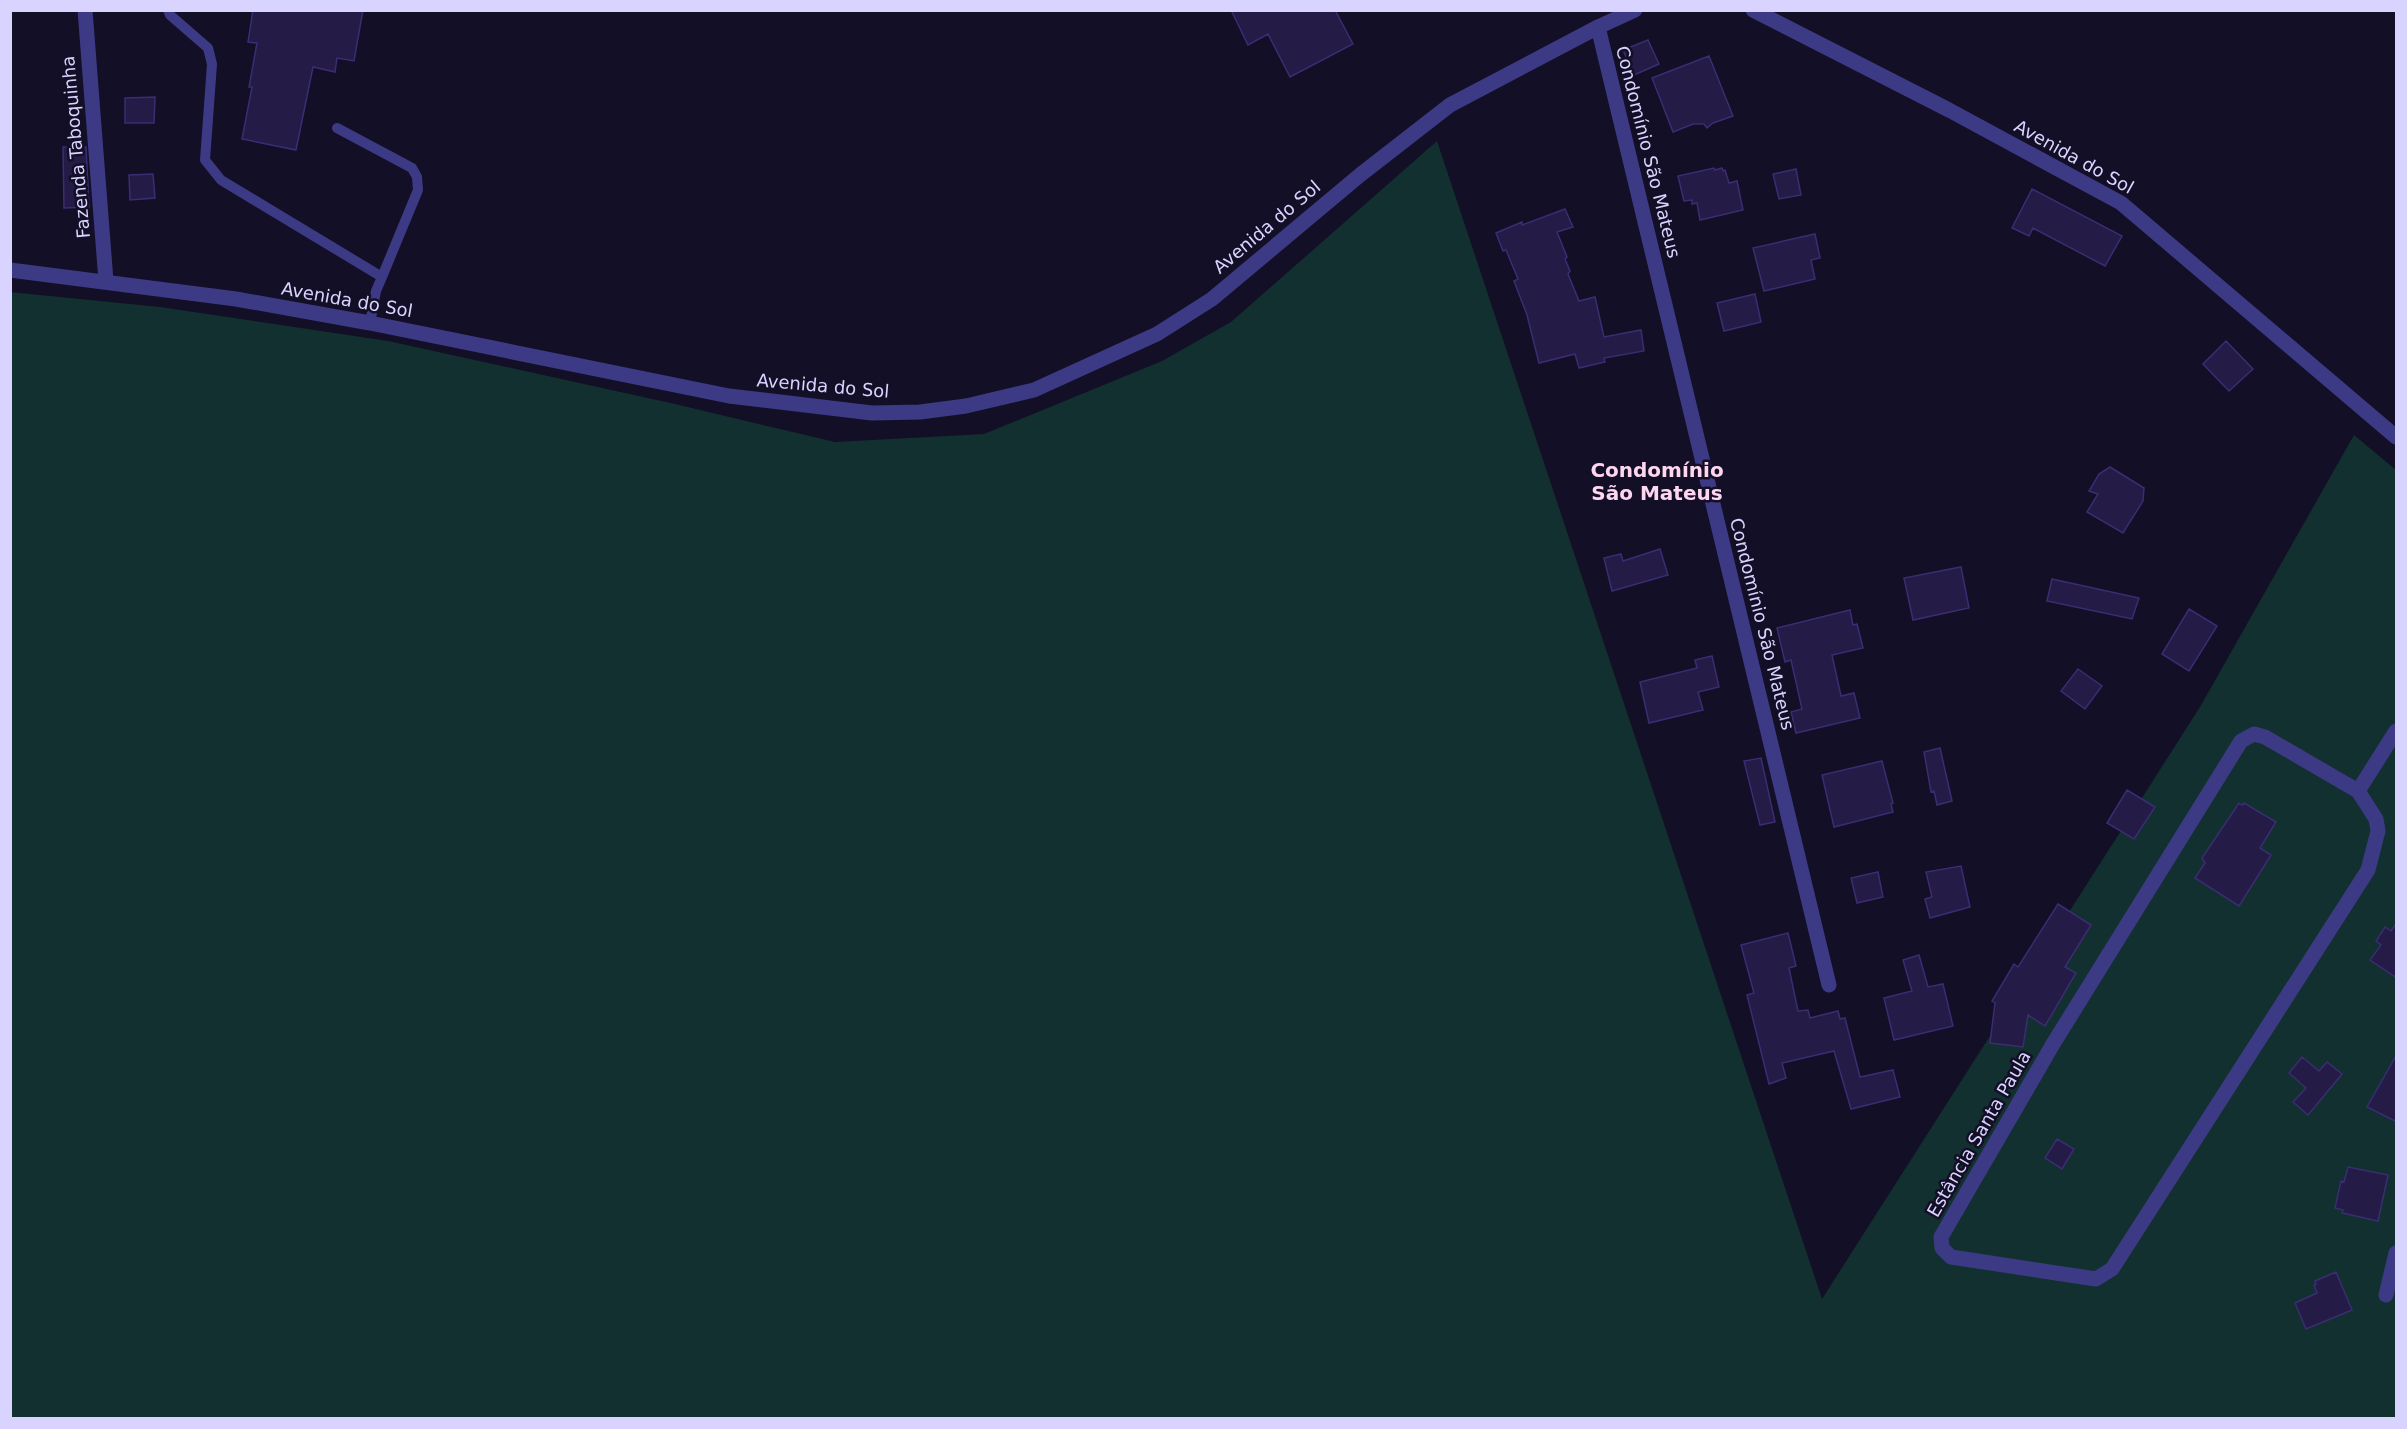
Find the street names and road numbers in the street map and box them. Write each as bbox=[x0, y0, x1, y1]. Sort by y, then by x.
street label: Condomínio São Mateus bbox=[1612, 44, 1685, 260]
street label: Fazenda Taboquinha bbox=[57, 55, 94, 239]
street label: Avenida do Sol bbox=[2011, 115, 2138, 198]
street label: Avenida do Sol bbox=[1209, 176, 1324, 277]
street label: Avenida do Sol bbox=[280, 278, 414, 321]
street label: Avenida do Sol bbox=[756, 369, 890, 402]
street label: Condomínio São Mateus bbox=[1726, 516, 1799, 732]
street label: Estância Santa Paula bbox=[1922, 1047, 2035, 1220]

